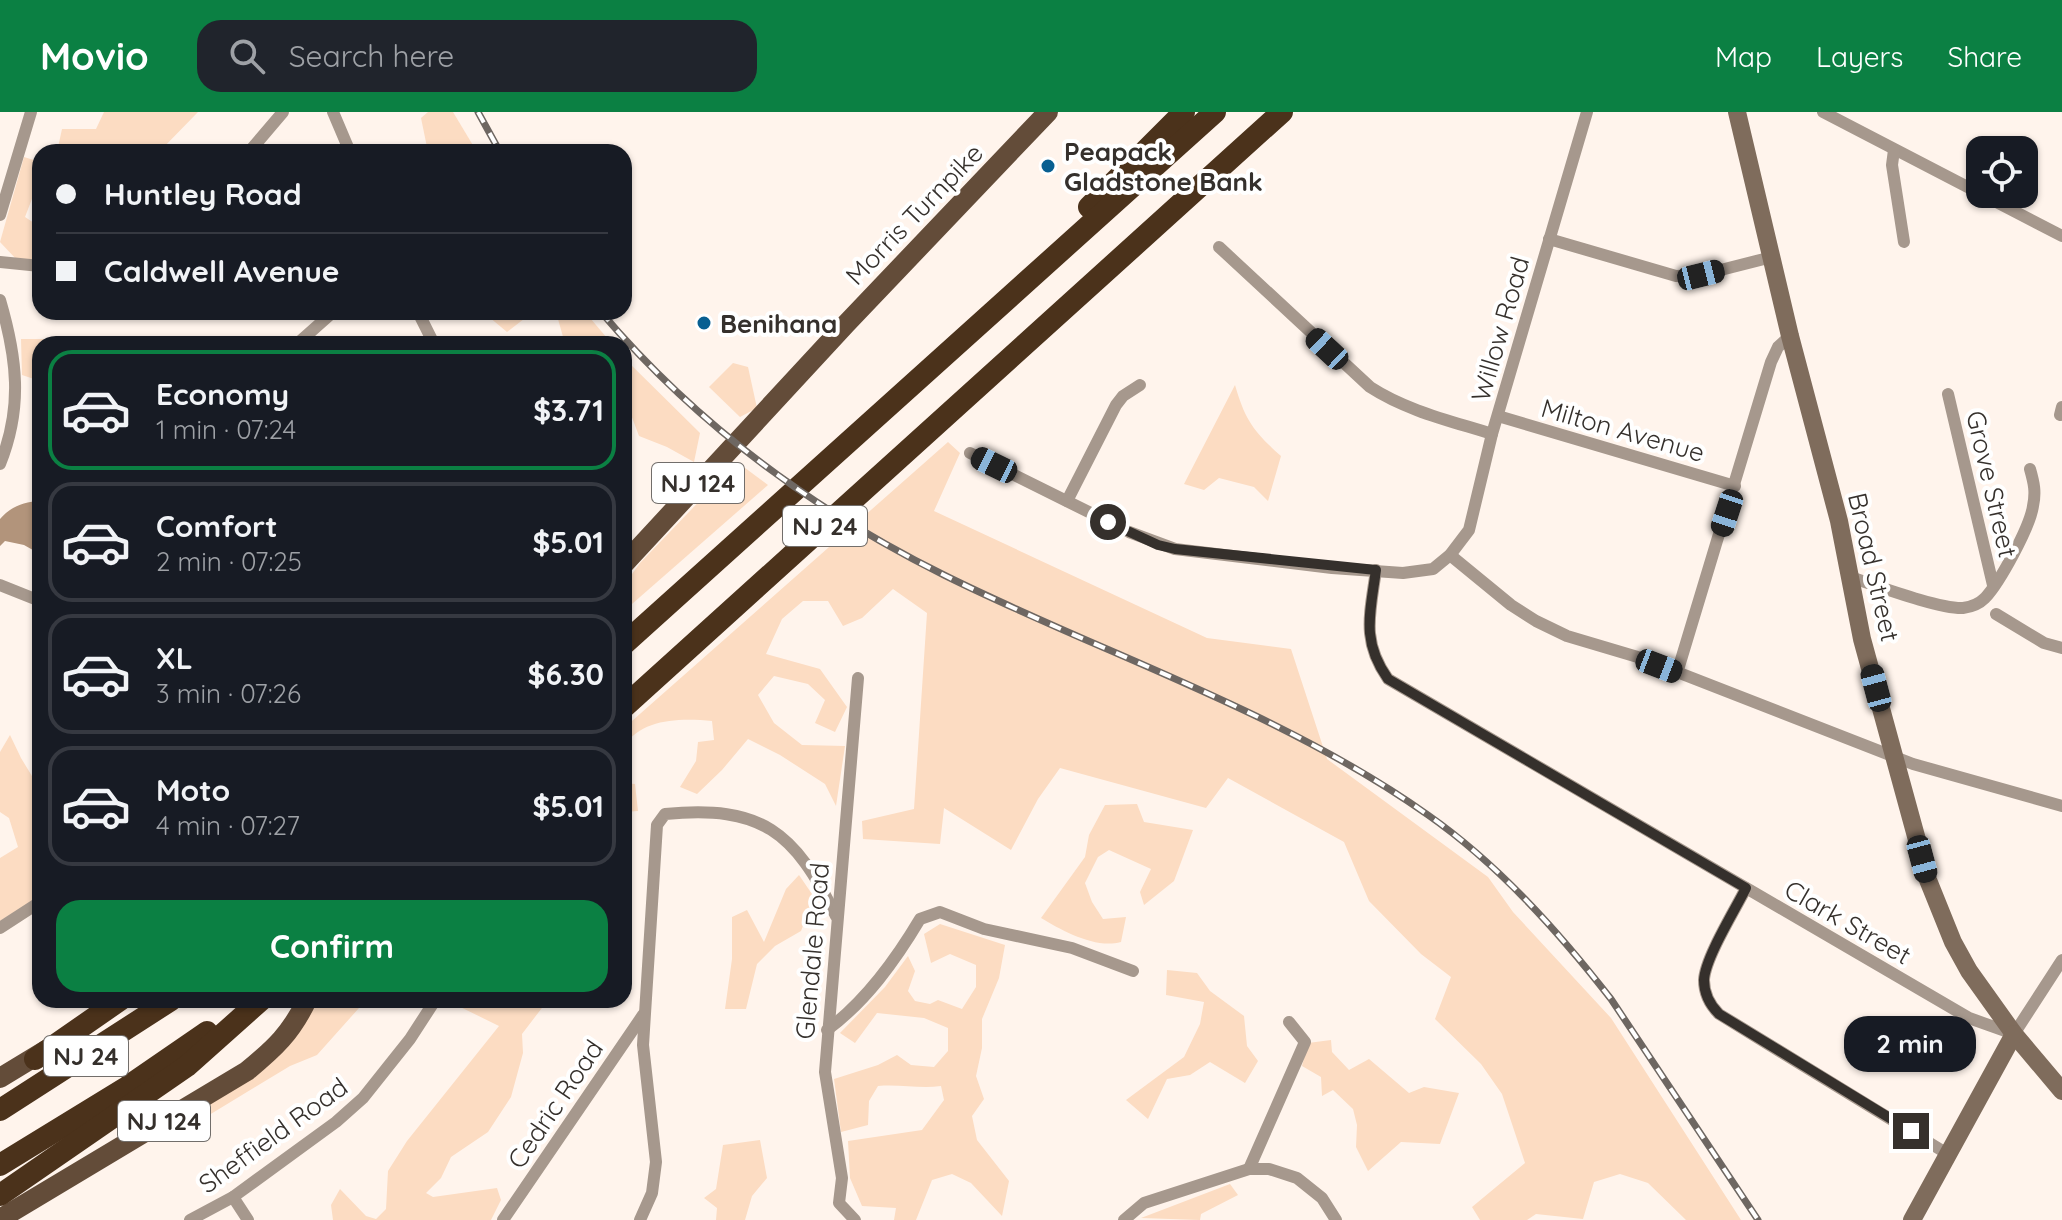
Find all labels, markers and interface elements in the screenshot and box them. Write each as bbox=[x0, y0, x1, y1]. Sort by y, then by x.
search box bbox=[197, 20, 757, 92]
text: Movio bbox=[40, 32, 149, 80]
icon: search bbox=[225, 34, 269, 78]
text: Search here bbox=[289, 37, 454, 75]
text: Map bbox=[1715, 39, 1772, 74]
text: Layers bbox=[1816, 39, 1903, 74]
text: Share bbox=[1947, 39, 2022, 74]
place label: Peapack Gladstone Bank bbox=[1064, 135, 1263, 198]
street label: Morris Turnpike bbox=[838, 136, 990, 292]
map controls bbox=[1966, 136, 2038, 208]
button: locate bbox=[1966, 136, 2038, 208]
marker: Peapack Gladstone Bank bbox=[1039, 157, 1057, 175]
text: Huntley Road bbox=[104, 175, 302, 213]
text: Caldwell Avenue bbox=[104, 252, 340, 290]
street label: Willow Road bbox=[1464, 253, 1536, 405]
car bbox=[1675, 258, 1727, 292]
place label: Benihana bbox=[720, 307, 837, 340]
marker: Benihana bbox=[695, 314, 713, 332]
car bbox=[1301, 324, 1353, 374]
icon: car bbox=[60, 374, 132, 446]
text: Economy bbox=[156, 375, 289, 413]
text: $3.71 bbox=[533, 391, 604, 429]
street label: Milton Avenue bbox=[1538, 391, 1708, 469]
street label: Grove Street bbox=[1959, 407, 2025, 561]
text: 1 min · 07:24 bbox=[156, 413, 296, 446]
car bbox=[967, 444, 1021, 486]
road number: NJ 124 bbox=[652, 463, 744, 503]
car bbox=[1708, 486, 1746, 540]
street label: Broad Street bbox=[1841, 489, 1907, 645]
route start bbox=[1090, 504, 1126, 540]
icon: car bbox=[60, 506, 132, 578]
road number: NJ 24 bbox=[783, 506, 867, 546]
text: Comfort bbox=[156, 507, 277, 545]
text: $5.01 bbox=[532, 523, 604, 561]
text: 2 min · 07:25 bbox=[156, 545, 302, 578]
icon: car bbox=[60, 638, 132, 710]
text: XL bbox=[156, 639, 193, 677]
car bbox=[1632, 646, 1686, 686]
text: $6.30 bbox=[528, 655, 604, 693]
car bbox=[1858, 662, 1894, 714]
text: 3 min · 07:26 bbox=[156, 677, 301, 710]
icon: car bbox=[60, 770, 132, 842]
text: Moto bbox=[156, 771, 230, 809]
text: $5.01 bbox=[532, 787, 604, 825]
text: 4 min · 07:27 bbox=[156, 809, 300, 842]
car bbox=[1904, 833, 1940, 885]
street label: Glendale Road bbox=[788, 861, 836, 1041]
street label: Clark Street bbox=[1779, 873, 1917, 971]
button: Confirm bbox=[56, 900, 608, 992]
callout: 2 min bbox=[1845, 1015, 1977, 1071]
text: 2 min bbox=[1876, 1027, 1944, 1060]
street label: Cedric Road bbox=[500, 1033, 610, 1175]
road number: NJ 24 bbox=[44, 1036, 128, 1076]
street label: Sheffield Road bbox=[192, 1070, 354, 1200]
road number: NJ 124 bbox=[118, 1101, 210, 1141]
route end bbox=[1893, 1113, 1929, 1149]

